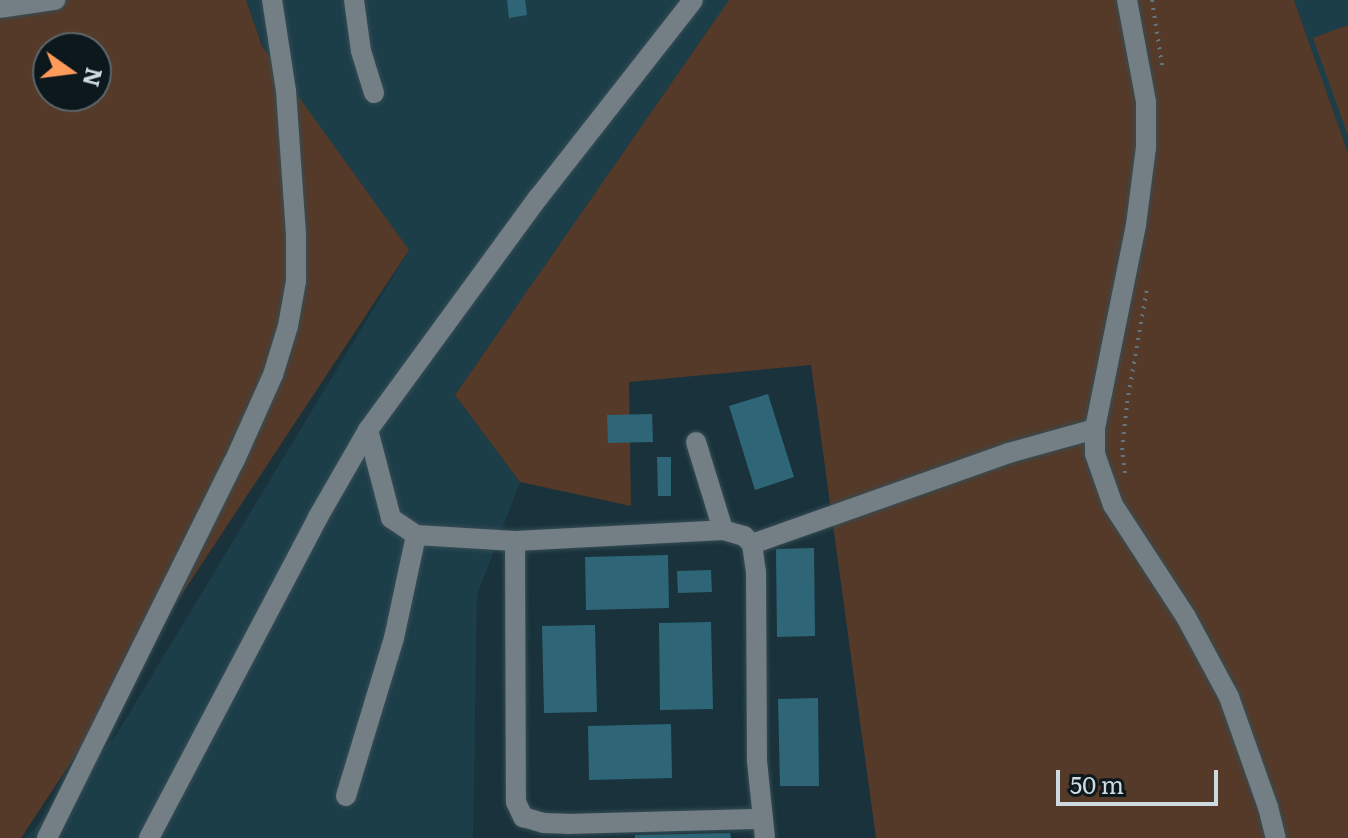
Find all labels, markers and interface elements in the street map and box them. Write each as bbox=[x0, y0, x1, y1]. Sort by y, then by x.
north arrow bbox=[32, 32, 112, 112]
text: N bbox=[76, 64, 112, 90]
scale bar bbox=[1060, 754, 1222, 804]
text: 50 m bbox=[1070, 766, 1124, 801]

